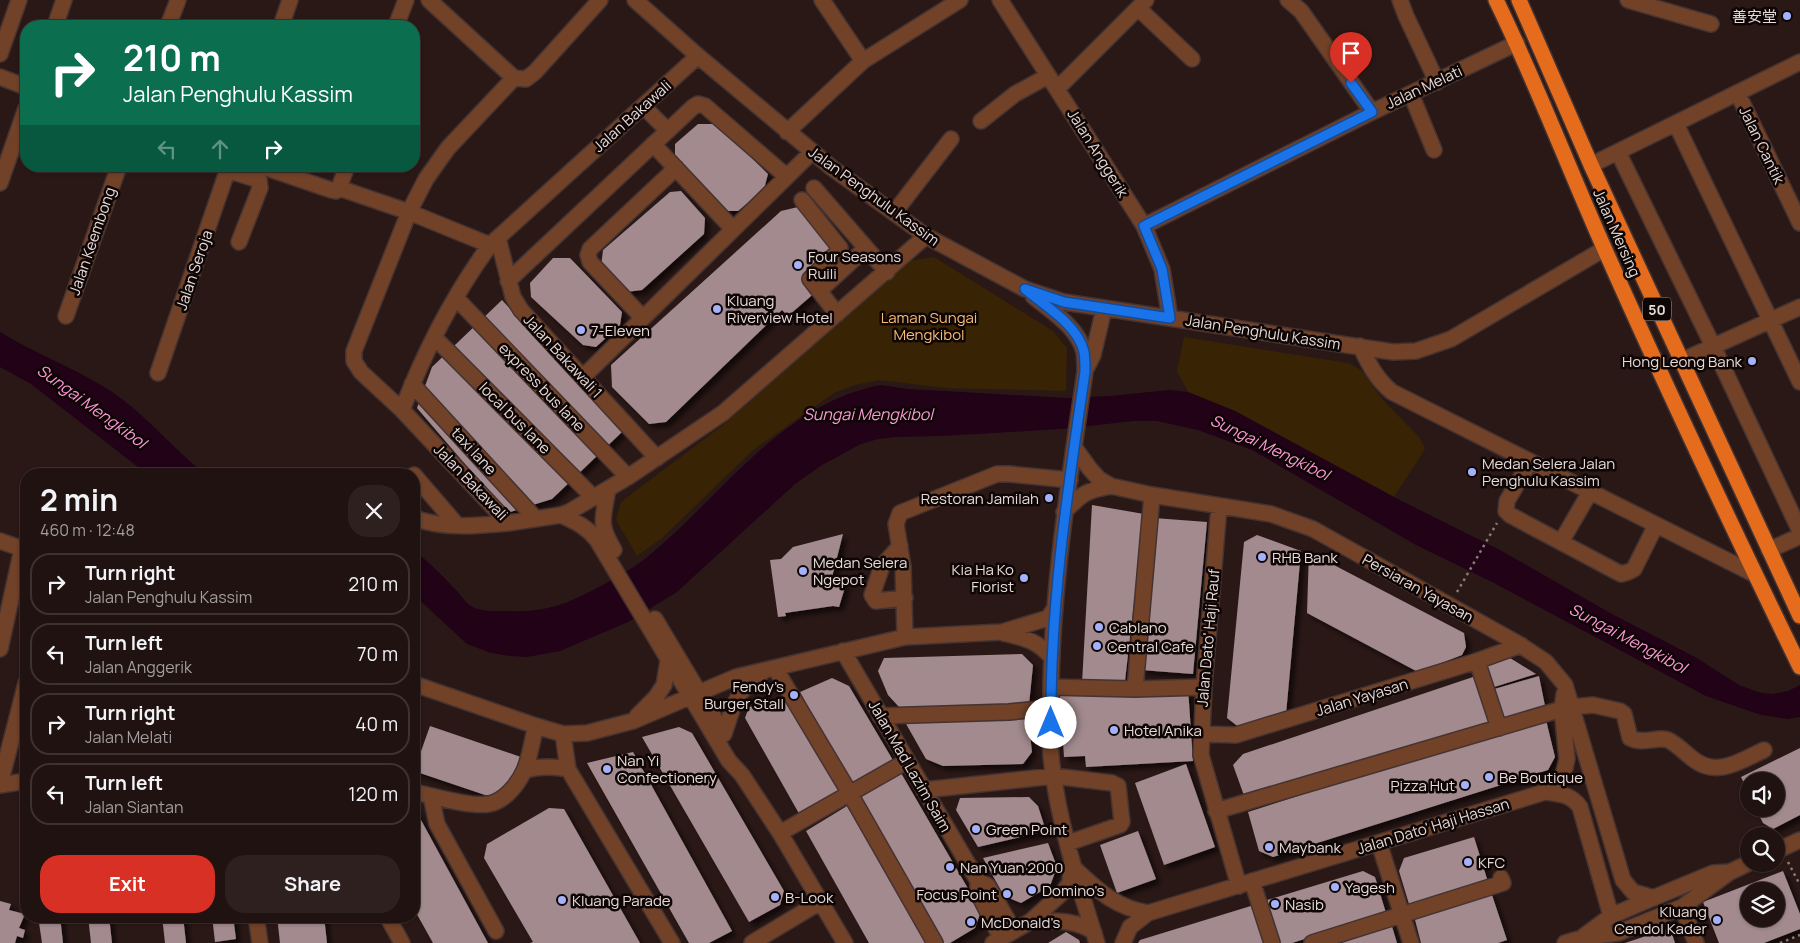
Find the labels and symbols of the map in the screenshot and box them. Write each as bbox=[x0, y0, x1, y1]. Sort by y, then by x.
place label: 善安堂 bbox=[1732, 6, 1777, 27]
marker: 善安堂 bbox=[1781, 10, 1793, 22]
pin bbox=[1330, 32, 1372, 83]
street label: Jalan Melati bbox=[1383, 60, 1465, 114]
street label: Jalan Bakawali bbox=[588, 75, 676, 157]
street label: Jalan Cantik bbox=[1734, 103, 1790, 188]
street label: Jalan Anggerik bbox=[1063, 105, 1134, 202]
street label: Jalan Penghulu Kassim bbox=[804, 141, 944, 251]
street label: Jalan Keembong bbox=[64, 184, 120, 298]
street label: Jalan Mersing bbox=[1588, 185, 1646, 281]
street label: Jalan Seroja bbox=[171, 227, 217, 313]
place label: Four Seasons Ruili bbox=[808, 246, 901, 284]
marker: Four Seasons Ruili bbox=[792, 259, 804, 271]
place label: Kluang Riverview Hotel bbox=[727, 290, 833, 328]
road number: 50 bbox=[1643, 298, 1671, 320]
marker: Kluang Riverview Hotel bbox=[711, 303, 723, 315]
park label: Laman Sungai Mengkibol bbox=[881, 307, 977, 345]
street label: Jalan Penghulu Kassim bbox=[1184, 309, 1342, 355]
street label: Jalan Bakawali 1 bbox=[519, 310, 607, 402]
place label: 7-Eleven bbox=[591, 320, 650, 341]
marker: 7-Eleven bbox=[575, 324, 587, 336]
street label: express bus lane bbox=[494, 338, 590, 436]
place label: Hong Leong Bank bbox=[1622, 351, 1743, 372]
marker: Hong Leong Bank bbox=[1746, 355, 1758, 367]
water label: Sungai Mengkibol bbox=[33, 359, 153, 454]
street label: local bus lane bbox=[474, 377, 556, 459]
water label: Sungai Mengkibol bbox=[803, 403, 935, 425]
water label: Sungai Mengkibol bbox=[1207, 409, 1335, 486]
street label: taxi lane bbox=[446, 423, 502, 480]
street label: Jalan Bakawali bbox=[429, 439, 513, 525]
place label: Medan Selera Jalan Penghulu Kassim bbox=[1482, 453, 1615, 491]
marker: Medan Selera Jalan Penghulu Kassim bbox=[1466, 466, 1478, 478]
place label: Restoran Jamilah bbox=[921, 488, 1039, 509]
marker: Restoran Jamilah bbox=[1043, 492, 1055, 504]
place label: RHB Bank bbox=[1272, 547, 1338, 568]
street label: Persiaran Yayasan bbox=[1359, 549, 1477, 627]
marker: RHB Bank bbox=[1256, 551, 1268, 563]
place label: Medan Selera Ngepot bbox=[813, 552, 907, 590]
place label: Kia Ha Ko Florist bbox=[951, 559, 1014, 597]
marker: Medan Selera Ngepot bbox=[797, 565, 809, 577]
street label: Jalan Dato' Haji Rauf bbox=[1191, 567, 1225, 708]
marker: Kia Ha Ko Florist bbox=[1018, 572, 1030, 584]
water label: Sungai Mengkibol bbox=[1565, 598, 1693, 679]
place label: Cablano bbox=[1109, 617, 1167, 638]
marker: Cablano bbox=[1093, 621, 1105, 633]
place label: Central Cafe bbox=[1107, 636, 1194, 657]
marker: Central Cafe bbox=[1091, 640, 1103, 652]
street label: Jalan Yayasan bbox=[1313, 673, 1411, 721]
place label: Fendy’s Burger Stall bbox=[704, 676, 784, 714]
marker: Fendy’s Burger Stall bbox=[788, 689, 800, 701]
street label: Jalan Mad Lazim Saim bbox=[864, 696, 956, 836]
position arrow bbox=[1024, 696, 1076, 748]
place label: Hotel Anika bbox=[1124, 720, 1202, 741]
marker: Hotel Anika bbox=[1108, 724, 1120, 736]
place label: Nan Yi Confectionery bbox=[617, 750, 717, 788]
marker: Nan Yi Confectionery bbox=[601, 763, 613, 775]
place label: Be Boutique bbox=[1499, 767, 1583, 788]
marker: Be Boutique bbox=[1483, 771, 1495, 783]
place label: Pizza Hut bbox=[1390, 775, 1455, 796]
marker: Pizza Hut bbox=[1459, 779, 1471, 791]
street label: Jalan Dato' Haji Hassan bbox=[1354, 793, 1512, 859]
place label: Green Point bbox=[986, 819, 1067, 840]
marker: Green Point bbox=[970, 823, 982, 835]
place label: Maybank bbox=[1279, 837, 1342, 858]
marker: Maybank bbox=[1263, 841, 1275, 853]
place label: KFC bbox=[1478, 852, 1505, 873]
marker: KFC bbox=[1462, 856, 1474, 868]
place label: Nan Yuan 2000 bbox=[960, 857, 1063, 878]
marker: Nan Yuan 2000 bbox=[944, 861, 956, 873]
place label: Yagesh bbox=[1345, 877, 1395, 898]
place label: Domino's bbox=[1042, 880, 1104, 901]
marker: Yagesh bbox=[1329, 881, 1341, 893]
place label: Focus Point bbox=[916, 884, 997, 905]
marker: Domino's bbox=[1026, 884, 1038, 896]
place label: B-Look bbox=[785, 887, 834, 908]
marker: Focus Point bbox=[1001, 888, 1013, 900]
place label: Kluang Parade bbox=[572, 890, 671, 911]
marker: B-Look bbox=[769, 891, 781, 903]
marker: Kluang Parade bbox=[556, 894, 568, 906]
place label: Nasib bbox=[1285, 894, 1324, 915]
marker: Nasib bbox=[1269, 898, 1281, 910]
place label: Kluang Cendol Kader bbox=[1614, 901, 1708, 939]
place label: McDonald's bbox=[981, 912, 1060, 933]
marker: Kluang Cendol Kader bbox=[1711, 914, 1723, 926]
marker: McDonald's bbox=[965, 916, 977, 928]

